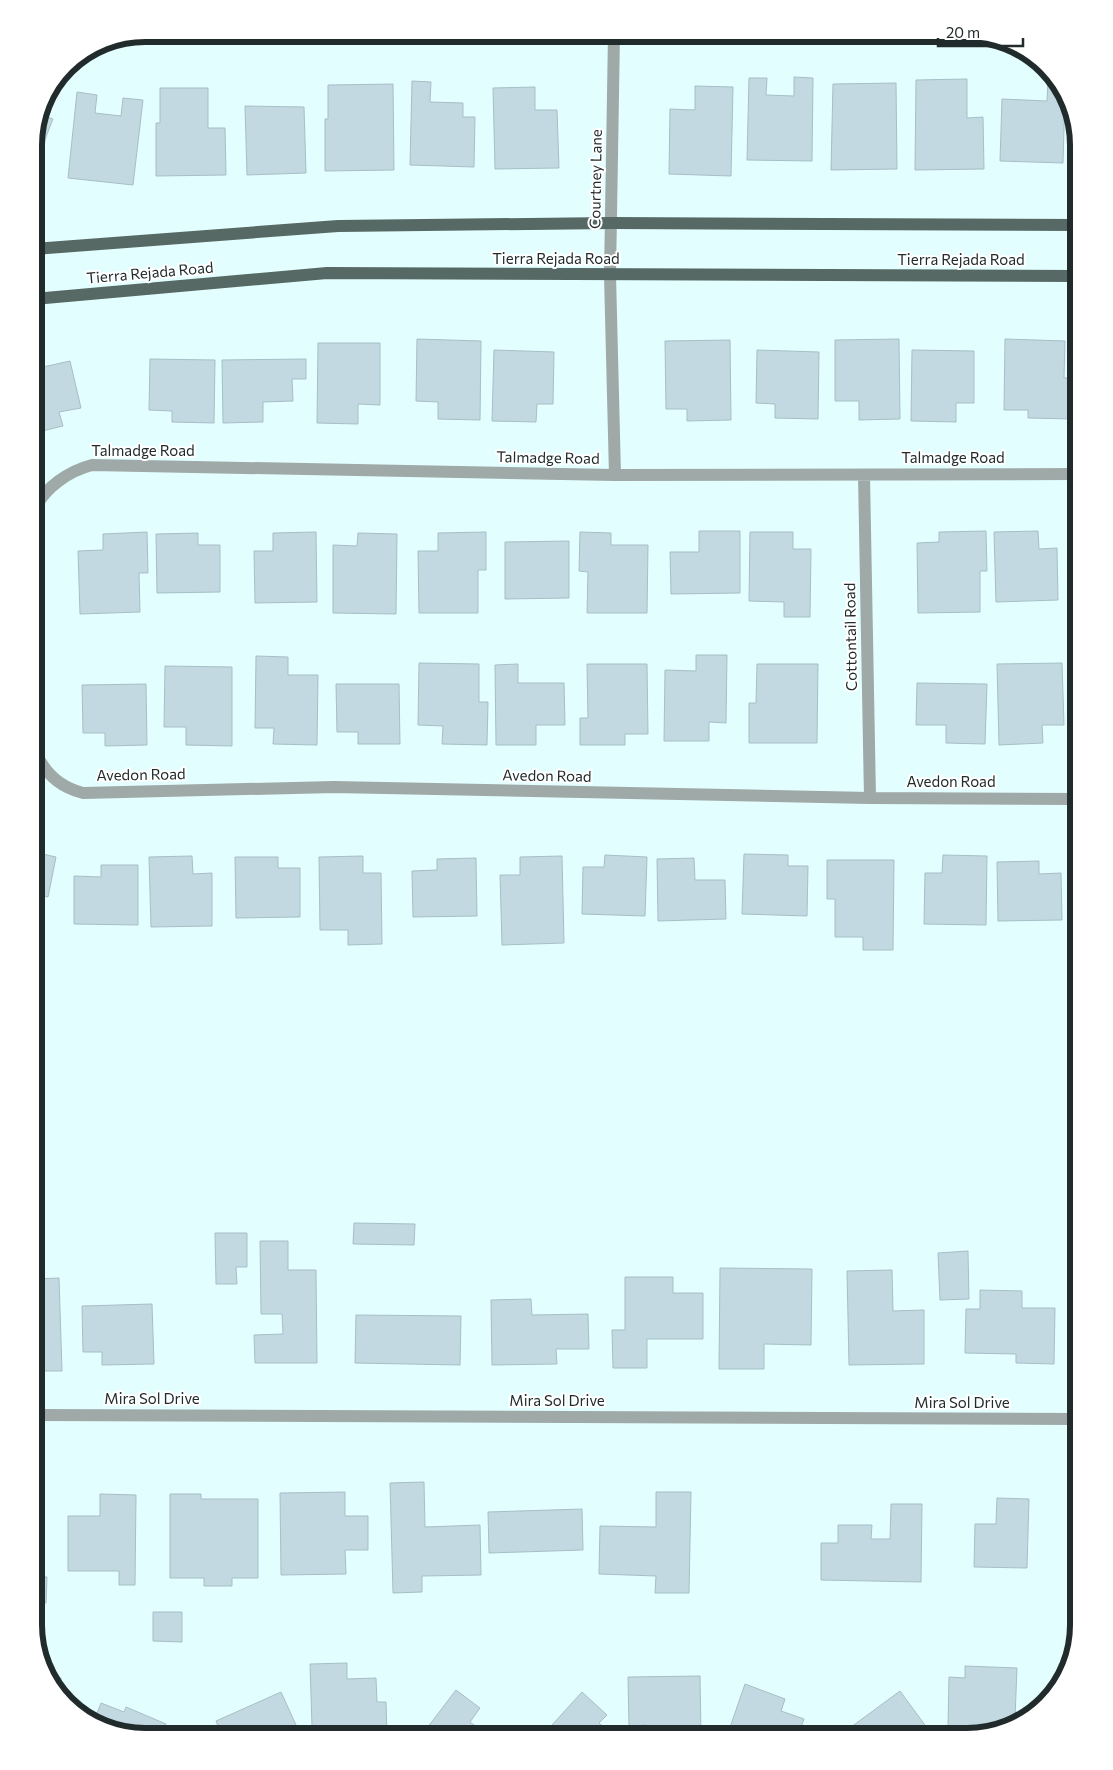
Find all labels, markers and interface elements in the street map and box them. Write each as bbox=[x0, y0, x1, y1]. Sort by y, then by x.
scale bar bbox=[938, 15, 1023, 47]
text: 20 m bbox=[946, 23, 980, 41]
street label: Courtney Lane bbox=[585, 129, 605, 229]
street label: Tierra Rejada Road bbox=[492, 249, 620, 267]
street label: Tierra Rejada Road bbox=[897, 250, 1025, 268]
street label: Tierra Rejada Road bbox=[86, 257, 214, 287]
street label: Talmadge Road bbox=[91, 441, 195, 459]
street label: Talmadge Road bbox=[496, 447, 600, 467]
street label: Talmadge Road bbox=[901, 448, 1005, 466]
street label: Cottontail Road bbox=[840, 583, 860, 691]
street label: Avedon Road bbox=[96, 764, 186, 784]
street label: Avedon Road bbox=[502, 765, 592, 785]
street label: Avedon Road bbox=[906, 772, 996, 790]
street label: Mira Sol Drive bbox=[104, 1389, 200, 1407]
street label: Mira Sol Drive bbox=[509, 1391, 605, 1409]
street label: Mira Sol Drive bbox=[914, 1393, 1010, 1411]

